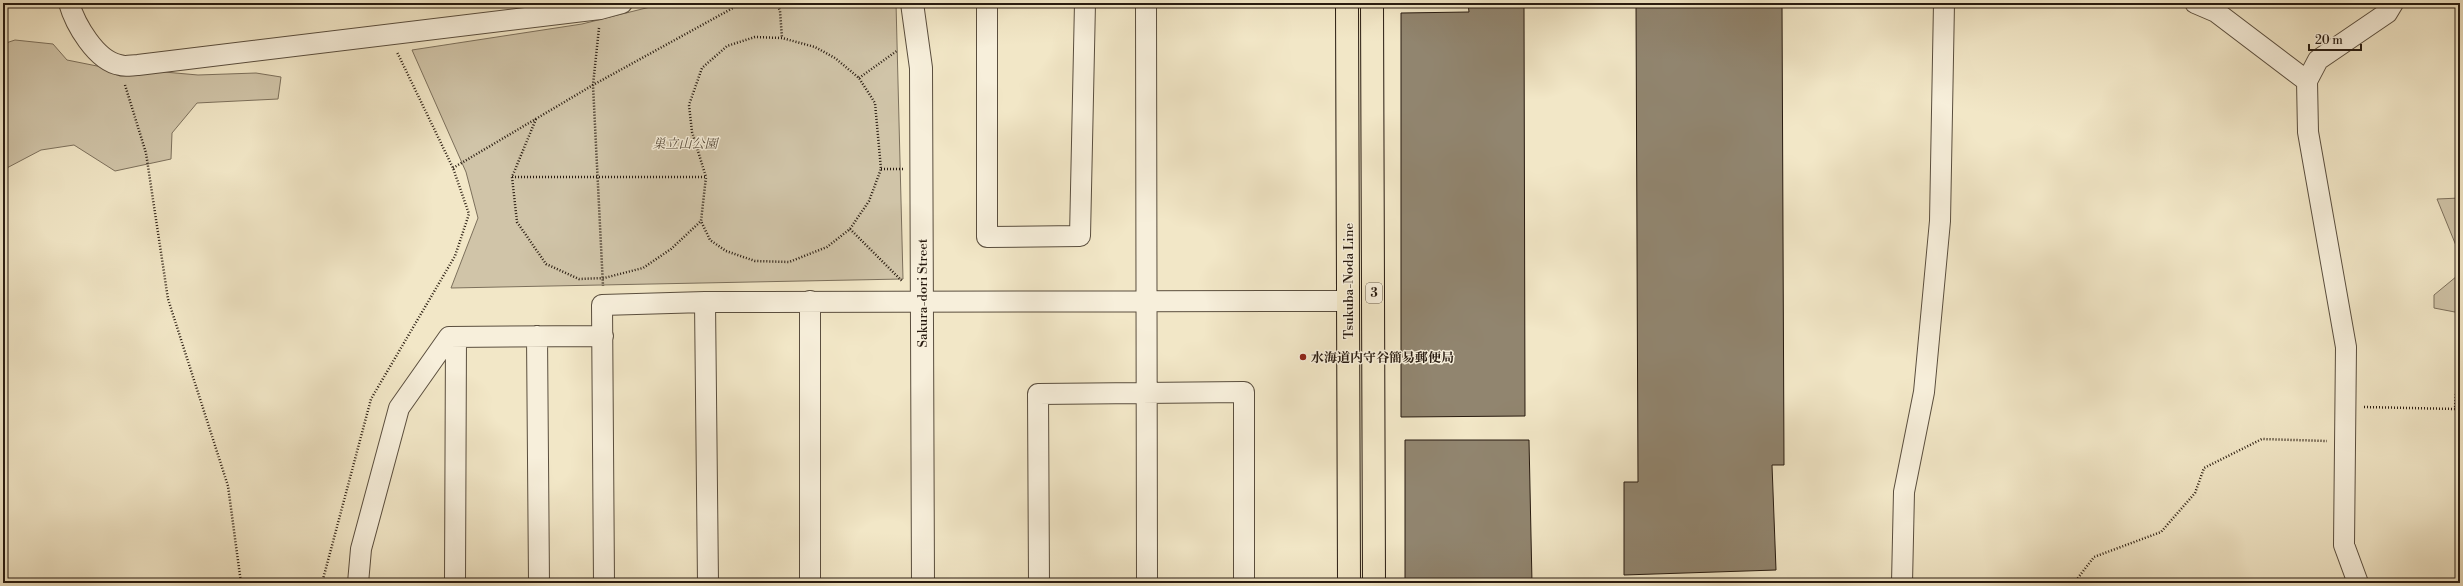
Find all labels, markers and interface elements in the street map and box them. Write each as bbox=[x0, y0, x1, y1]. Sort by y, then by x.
scale bar bbox=[2309, 26, 2361, 52]
text: 20 m bbox=[2315, 33, 2343, 48]
park label: 巣立山公園 bbox=[652, 136, 719, 152]
street label: Tsukuba-Noda Line bbox=[1341, 223, 1357, 339]
street label: Sakura-dori Street bbox=[915, 238, 931, 347]
road number: 3 bbox=[1366, 283, 1382, 303]
place label: 水海道内守谷簡易郵便局 bbox=[1311, 350, 1454, 366]
marker: 水海道内守谷簡易郵便局 bbox=[1298, 352, 1308, 362]

